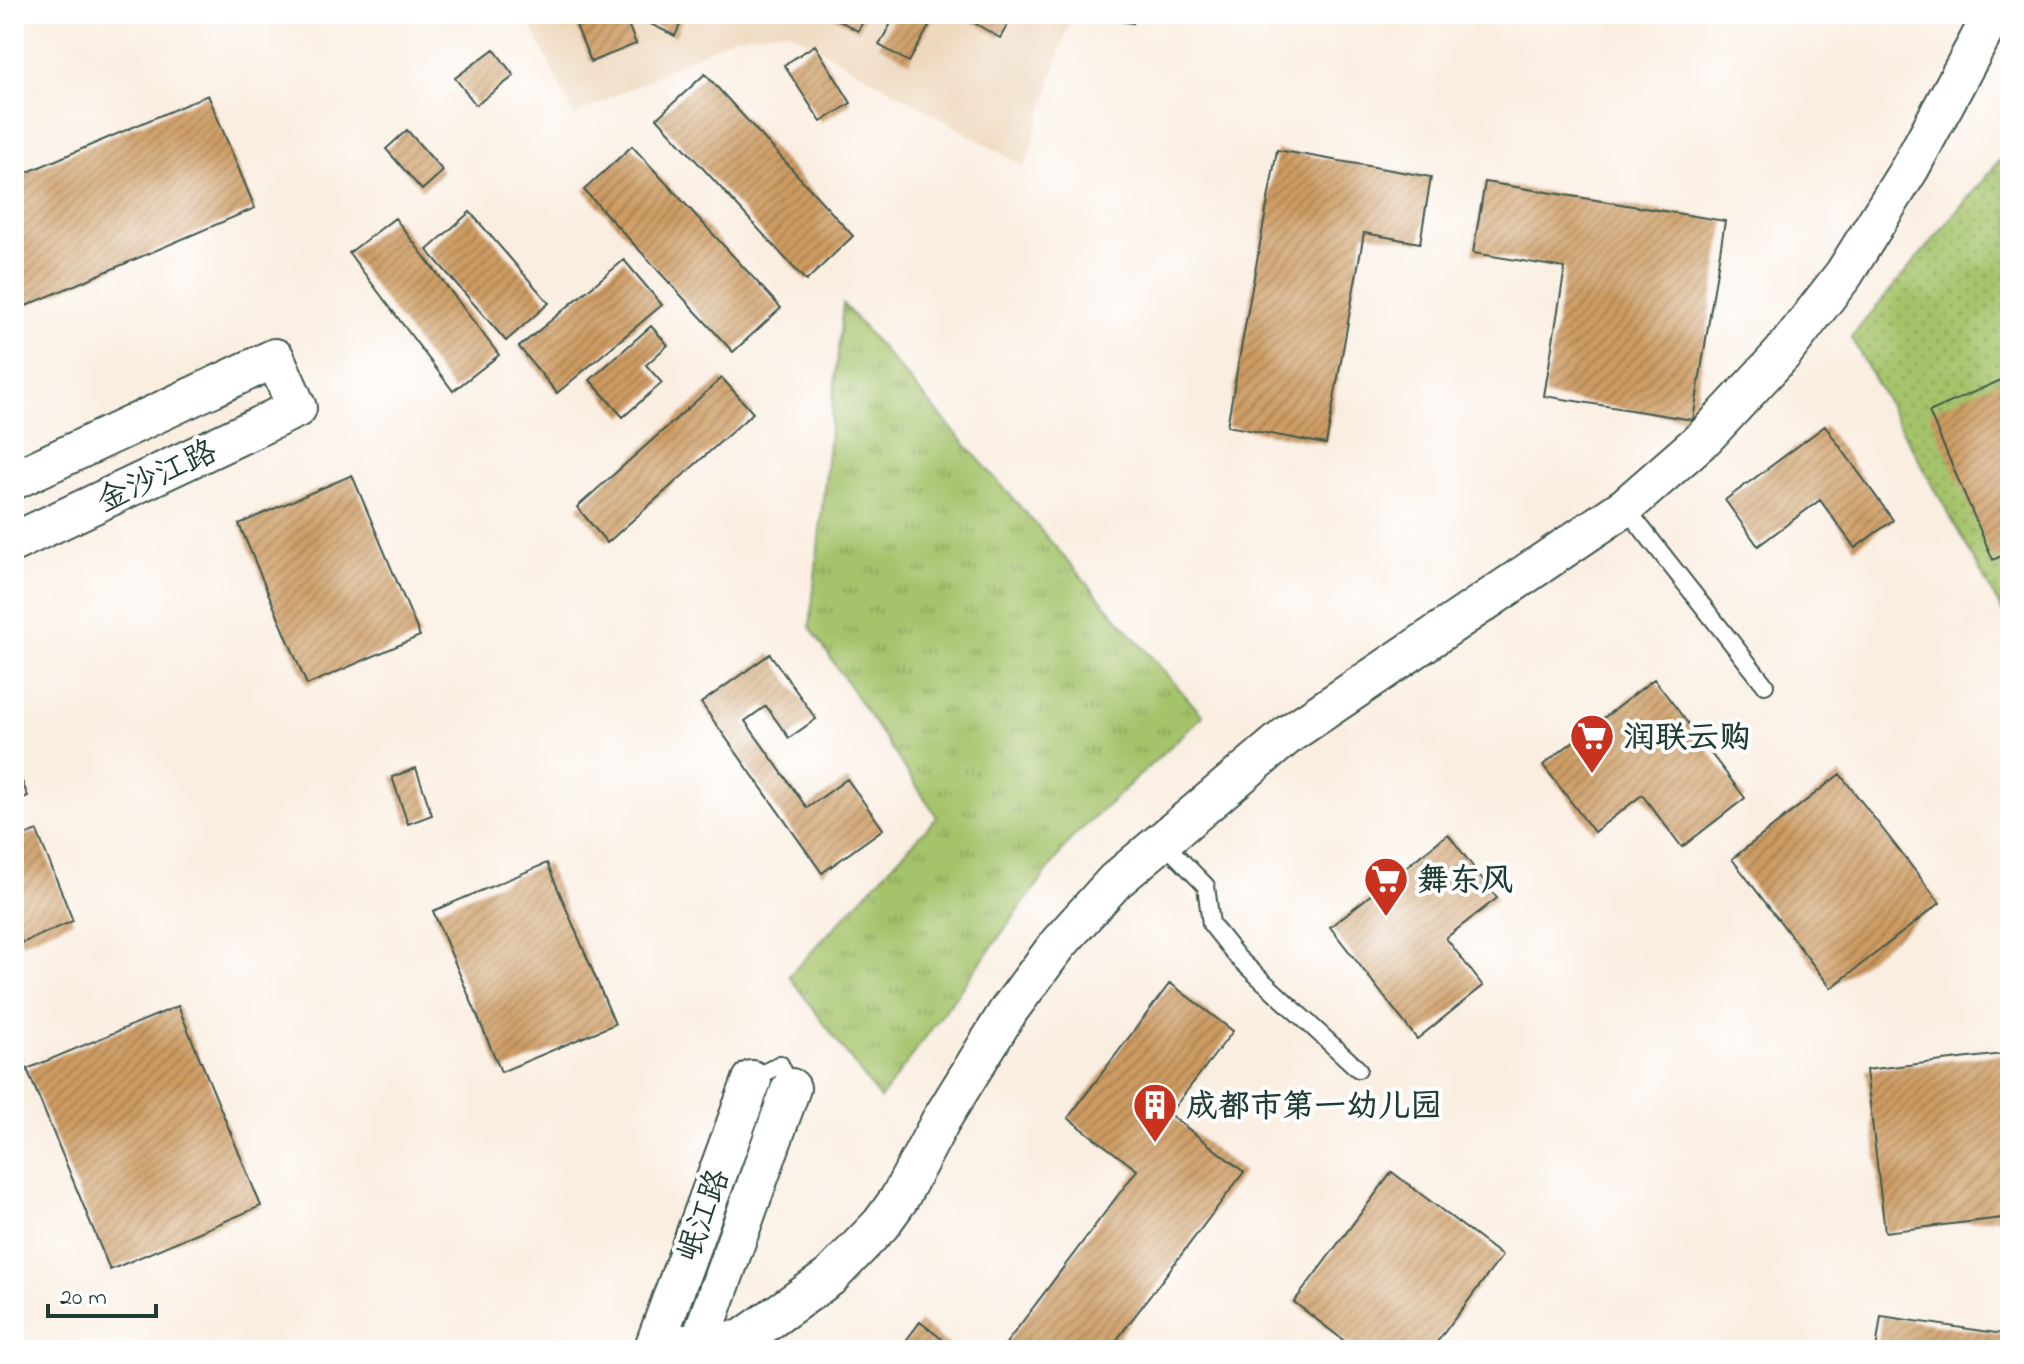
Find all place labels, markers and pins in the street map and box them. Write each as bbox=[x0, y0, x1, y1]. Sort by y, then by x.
supermarket icon: 润联云购 bbox=[1568, 712, 1616, 775]
place label: 润联云购 bbox=[1623, 716, 1751, 763]
supermarket icon: 舞东风 bbox=[1362, 855, 1410, 918]
place label: 舞东风 bbox=[1417, 859, 1513, 906]
building icon: 成都市第一幼儿园 bbox=[1131, 1081, 1179, 1144]
place label: 成都市第一幼儿园 bbox=[1186, 1085, 1442, 1132]

